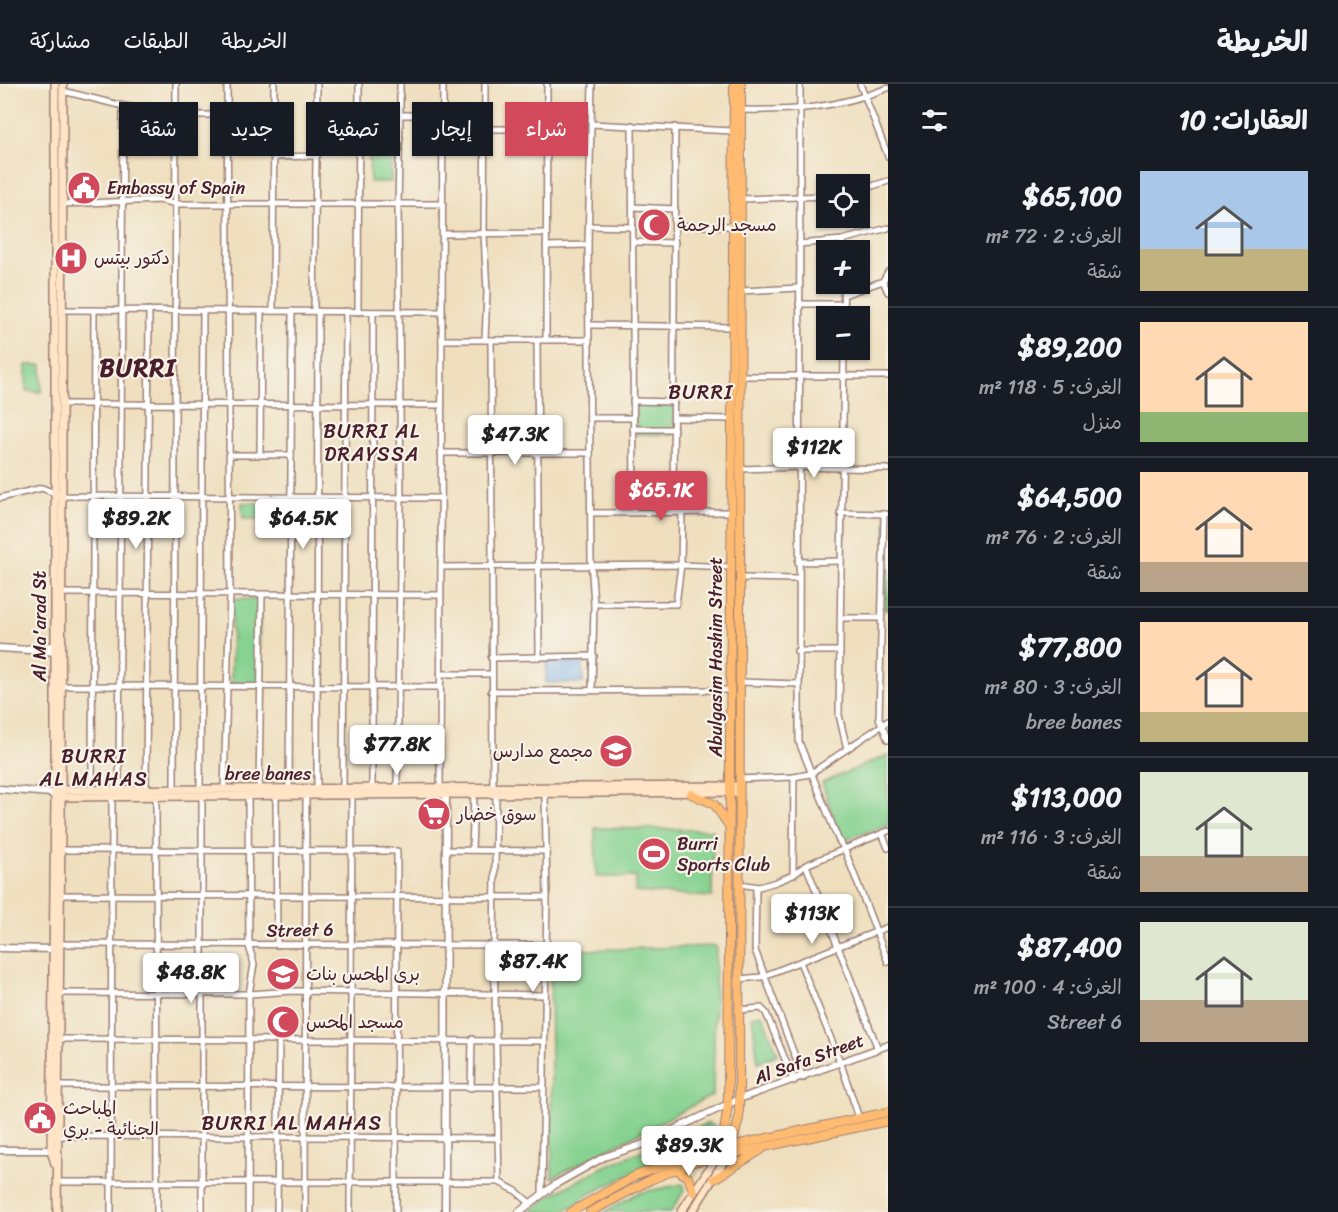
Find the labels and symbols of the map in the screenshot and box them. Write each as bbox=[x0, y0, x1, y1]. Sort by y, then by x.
public building icon: Embassy of Spain bbox=[66, 170, 102, 206]
place label: Embassy of Spain bbox=[107, 172, 246, 204]
mosque icon: مسجد الرحمة bbox=[636, 207, 672, 243]
place label: مسجد الرحمة bbox=[677, 209, 777, 241]
hospital icon: دكتور بيتس bbox=[53, 240, 89, 276]
place label: دكتور بيتس bbox=[94, 242, 170, 274]
district label: BURRI bbox=[99, 347, 178, 389]
district label: BURRI bbox=[668, 375, 734, 410]
district label: BURRI AL DRAYSSA bbox=[323, 414, 421, 472]
pin: $47.3K bbox=[466, 415, 564, 466]
pin: $112K bbox=[772, 428, 856, 479]
pin: $65.1K bbox=[612, 471, 710, 522]
pin: $89.2K bbox=[87, 499, 185, 550]
pin: $64.5K bbox=[254, 499, 352, 550]
street label: Abulgasim Hashim Street bbox=[700, 557, 732, 758]
street label: Al Ma'arad St bbox=[24, 570, 56, 682]
pin: $77.8K bbox=[348, 725, 446, 776]
school or university icon: مجمع مدارس bbox=[598, 733, 634, 769]
place label: مجمع مدارس bbox=[493, 735, 593, 767]
district label: BURRI AL MAHAS bbox=[39, 739, 148, 797]
street label: bree banes bbox=[225, 758, 312, 790]
supermarket icon: سوق خضار bbox=[416, 796, 452, 832]
place label: سوق خضار bbox=[455, 798, 537, 830]
place label: Burri Sports Club bbox=[677, 828, 771, 881]
sports icon: Burri Sports Club bbox=[636, 836, 672, 872]
pin: $113K bbox=[770, 894, 854, 945]
street label: Street 6 bbox=[266, 913, 334, 947]
pin: $87.4K bbox=[484, 942, 582, 993]
pin: $48.8K bbox=[142, 953, 240, 1004]
school or university icon: برى المحس بنات bbox=[265, 956, 301, 992]
place label: برى المحس بنات bbox=[306, 958, 420, 990]
mosque icon: مسجد المحس bbox=[265, 1004, 301, 1040]
place label: مسجد المحس bbox=[306, 1006, 404, 1038]
street label: Al Safa Street bbox=[748, 1024, 869, 1094]
place label: المباحث الجنائية - بري bbox=[63, 1092, 159, 1145]
public building icon: المباحث الجنائية - بري bbox=[22, 1100, 58, 1136]
district label: BURRI AL MAHAS bbox=[201, 1106, 383, 1141]
pin: $89.3K bbox=[640, 1126, 738, 1177]

